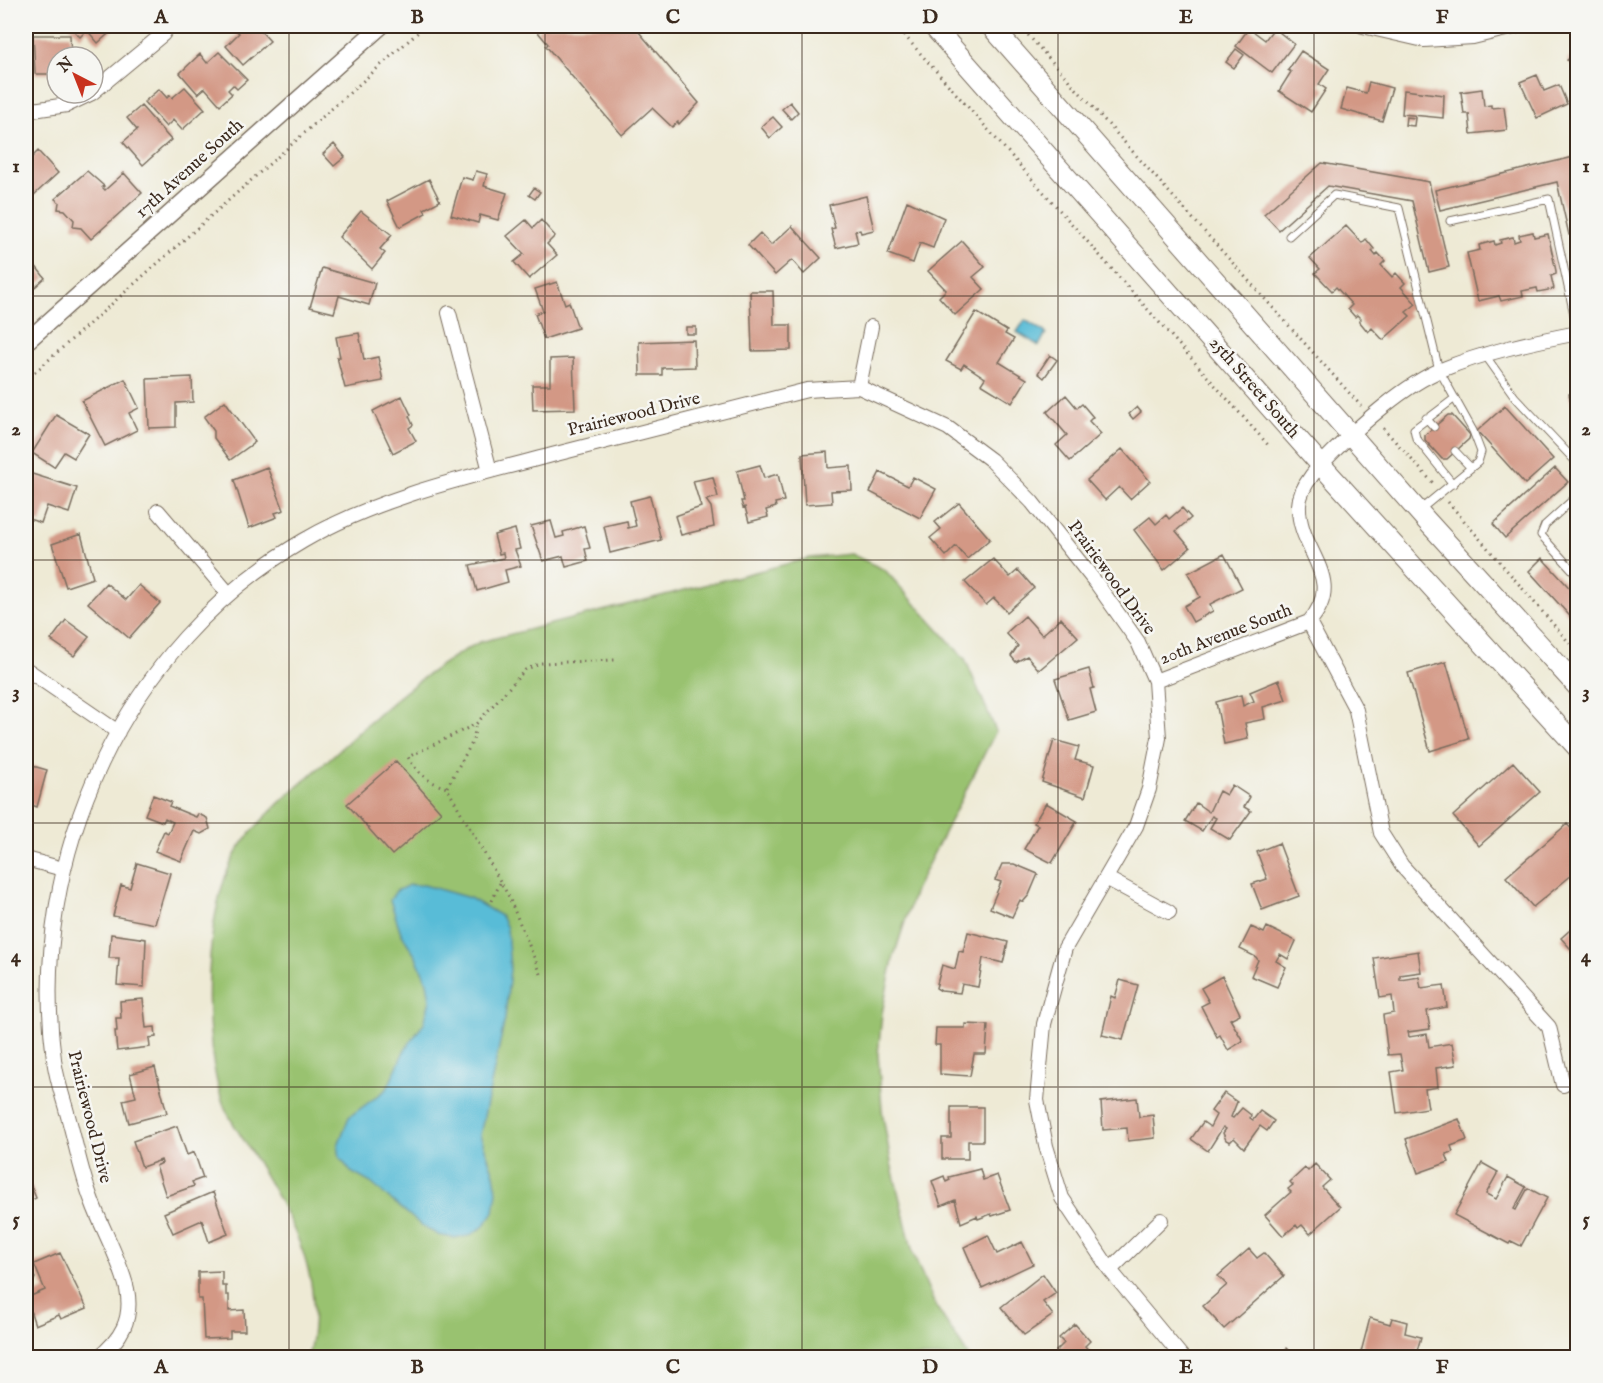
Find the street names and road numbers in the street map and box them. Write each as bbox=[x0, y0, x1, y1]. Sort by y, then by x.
street label: 17th Avenue South bbox=[131, 114, 249, 224]
street label: 25th Street South bbox=[1204, 332, 1305, 444]
street label: Prairiewood Drive bbox=[565, 387, 703, 443]
street label: Prairiewood Drive bbox=[1062, 516, 1160, 640]
street label: 20th Avenue South bbox=[1157, 599, 1296, 671]
street label: Prairiewood Drive bbox=[61, 1048, 117, 1186]

